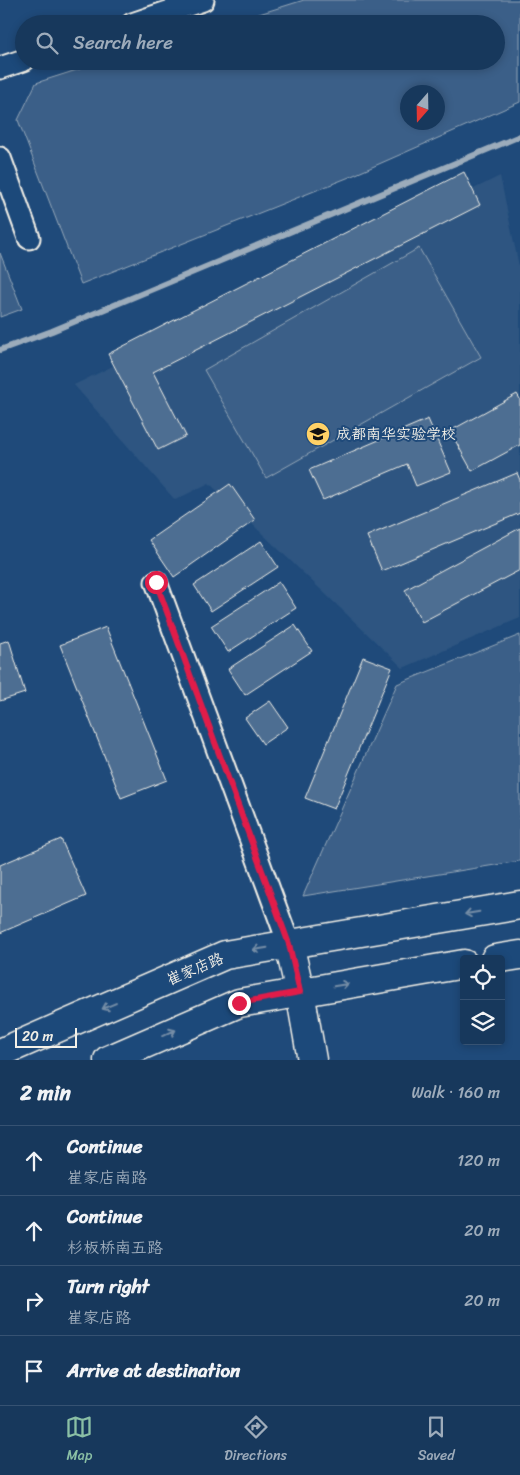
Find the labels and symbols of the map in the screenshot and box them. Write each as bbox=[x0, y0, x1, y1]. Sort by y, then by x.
north arrow bbox=[400, 85, 445, 130]
school or university icon: 成都南华实验学校 bbox=[305, 421, 331, 447]
place label: 成都南华实验学校 bbox=[336, 421, 456, 447]
route start bbox=[145, 571, 168, 594]
one-way arrow bbox=[464, 908, 480, 918]
street label: 崔家店路 bbox=[162, 945, 228, 993]
one-way arrow bbox=[252, 945, 268, 955]
one-way arrow bbox=[333, 980, 349, 990]
route end bbox=[228, 992, 251, 1015]
one-way arrow bbox=[102, 1001, 117, 1011]
scale bar bbox=[15, 1025, 78, 1048]
one-way arrow bbox=[161, 1028, 176, 1038]

